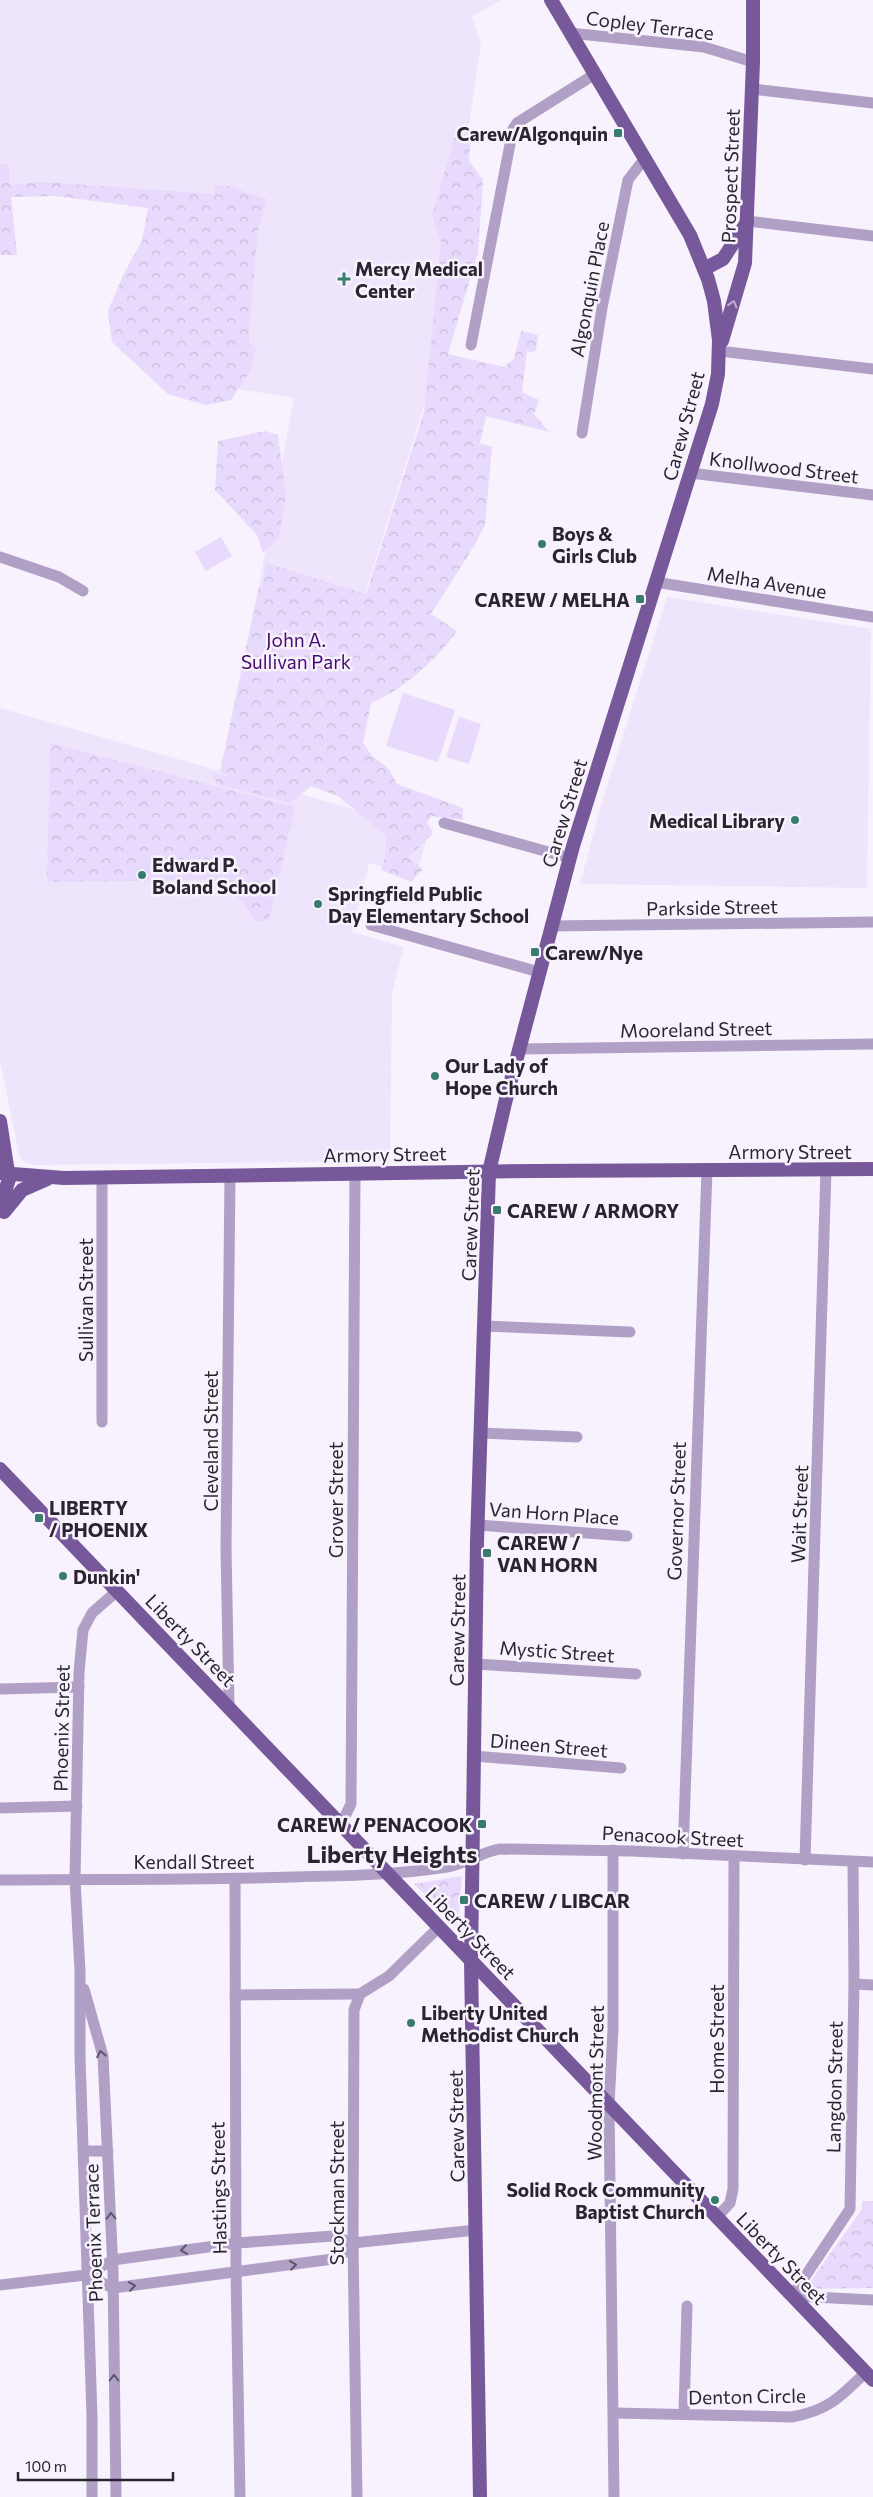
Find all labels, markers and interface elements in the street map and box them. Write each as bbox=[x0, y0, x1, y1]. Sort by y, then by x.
street label: Copley Terrace bbox=[585, 6, 715, 44]
street label: Prospect Street bbox=[716, 108, 744, 244]
place label: Carew/Algonquin bbox=[457, 122, 608, 145]
marker: Carew/Algonquin bbox=[612, 127, 624, 139]
street label: Algonquin Place bbox=[565, 219, 613, 359]
place label: Mercy Medical Center bbox=[355, 257, 483, 302]
marker: Mercy Medical Center bbox=[337, 272, 351, 286]
one-way arrow bbox=[728, 300, 738, 308]
street label: Carew Street bbox=[657, 368, 709, 483]
street label: Knollwood Street bbox=[708, 446, 860, 488]
place label: Boys & Girls Club bbox=[552, 522, 637, 567]
marker: Boys & Girls Club bbox=[536, 538, 548, 550]
street label: Melha Avenue bbox=[706, 561, 828, 603]
place label: CAREW / MELHA bbox=[475, 588, 630, 611]
marker: CAREW / MELHA bbox=[634, 593, 646, 605]
park label: John A. Sullivan Park bbox=[241, 628, 351, 673]
street label: Carew Street bbox=[537, 756, 592, 870]
place label: Medical Library bbox=[649, 809, 786, 832]
marker: Medical Library bbox=[789, 814, 801, 826]
place label: Edward P. Boland School bbox=[152, 853, 276, 898]
marker: Edward P. Boland School bbox=[136, 869, 148, 881]
place label: Springfield Public Day Elementary School bbox=[328, 882, 529, 927]
street label: Parkside Street bbox=[646, 894, 778, 920]
marker: Springfield Public Day Elementary School bbox=[312, 898, 324, 910]
place label: Carew/Nye bbox=[545, 941, 643, 964]
marker: Carew/Nye bbox=[529, 946, 541, 958]
street label: Mooreland Street bbox=[620, 1016, 772, 1042]
place label: Our Lady of Hope Church bbox=[445, 1054, 558, 1099]
marker: Our Lady of Hope Church bbox=[429, 1070, 441, 1082]
street label: Armory Street bbox=[728, 1140, 852, 1163]
street label: Armory Street bbox=[323, 1141, 447, 1167]
street label: Carew Street bbox=[457, 1168, 483, 1282]
place label: CAREW / ARMORY bbox=[507, 1199, 679, 1222]
marker: CAREW / ARMORY bbox=[491, 1204, 503, 1216]
street label: Sullivan Street bbox=[74, 1238, 97, 1362]
street label: Cleveland Street bbox=[199, 1370, 222, 1512]
street label: Governor Street bbox=[662, 1441, 690, 1581]
street label: Grover Street bbox=[324, 1442, 347, 1558]
street label: Wait Street bbox=[786, 1464, 812, 1564]
place label: LIBERTY / PHOENIX bbox=[49, 1496, 148, 1541]
street label: Van Horn Place bbox=[488, 1497, 620, 1529]
marker: LIBERTY / PHOENIX bbox=[33, 1512, 45, 1524]
place label: CAREW / VAN HORN bbox=[497, 1531, 598, 1576]
marker: CAREW / VAN HORN bbox=[481, 1547, 493, 1559]
place label: Dunkin' bbox=[73, 1565, 140, 1588]
marker: Dunkin' bbox=[57, 1570, 69, 1582]
street label: Carew Street bbox=[445, 1573, 469, 1686]
street label: Liberty Street bbox=[141, 1589, 241, 1691]
street label: Mystic Street bbox=[499, 1636, 616, 1667]
street label: Phoenix Street bbox=[48, 1664, 74, 1792]
street label: Dineen Street bbox=[489, 1728, 609, 1762]
place label: CAREW / PENACOOK bbox=[277, 1813, 472, 1836]
marker: CAREW / PENACOOK bbox=[476, 1818, 488, 1830]
street label: Penacook Street bbox=[601, 1821, 745, 1851]
district label: Liberty Heights bbox=[307, 1839, 477, 1868]
street label: Kendall Street bbox=[134, 1850, 255, 1873]
street label: Liberty Street bbox=[421, 1882, 521, 1984]
place label: CAREW / LIBCAR bbox=[474, 1889, 630, 1912]
marker: CAREW / LIBCAR bbox=[458, 1894, 470, 1906]
street label: Home Street bbox=[705, 1984, 728, 2094]
place label: Liberty United Methodist Church bbox=[421, 2001, 579, 2046]
street label: Woodmont Street bbox=[582, 2005, 608, 2161]
marker: Liberty United Methodist Church bbox=[405, 2017, 417, 2029]
street label: Langdon Street bbox=[821, 2020, 847, 2153]
one-way arrow bbox=[97, 2049, 107, 2058]
street label: Carew Street bbox=[444, 2069, 468, 2182]
street label: Hastings Street bbox=[205, 2121, 231, 2255]
street label: Stockman Street bbox=[325, 2121, 348, 2265]
street label: Phoenix Terrace bbox=[79, 2163, 107, 2303]
place label: Solid Rock Community Baptist Church bbox=[506, 2178, 706, 2223]
marker: Solid Rock Community Baptist Church bbox=[709, 2194, 721, 2206]
street label: Liberty Street bbox=[732, 2207, 832, 2309]
one-way arrow bbox=[106, 2212, 116, 2220]
one-way arrow bbox=[179, 2244, 187, 2255]
one-way arrow bbox=[289, 2260, 297, 2270]
one-way arrow bbox=[128, 2281, 136, 2292]
one-way arrow bbox=[109, 2374, 119, 2382]
street label: Denton Circle bbox=[688, 2383, 806, 2409]
scale bar bbox=[18, 2450, 172, 2482]
text: 100 m bbox=[25, 2457, 67, 2475]

